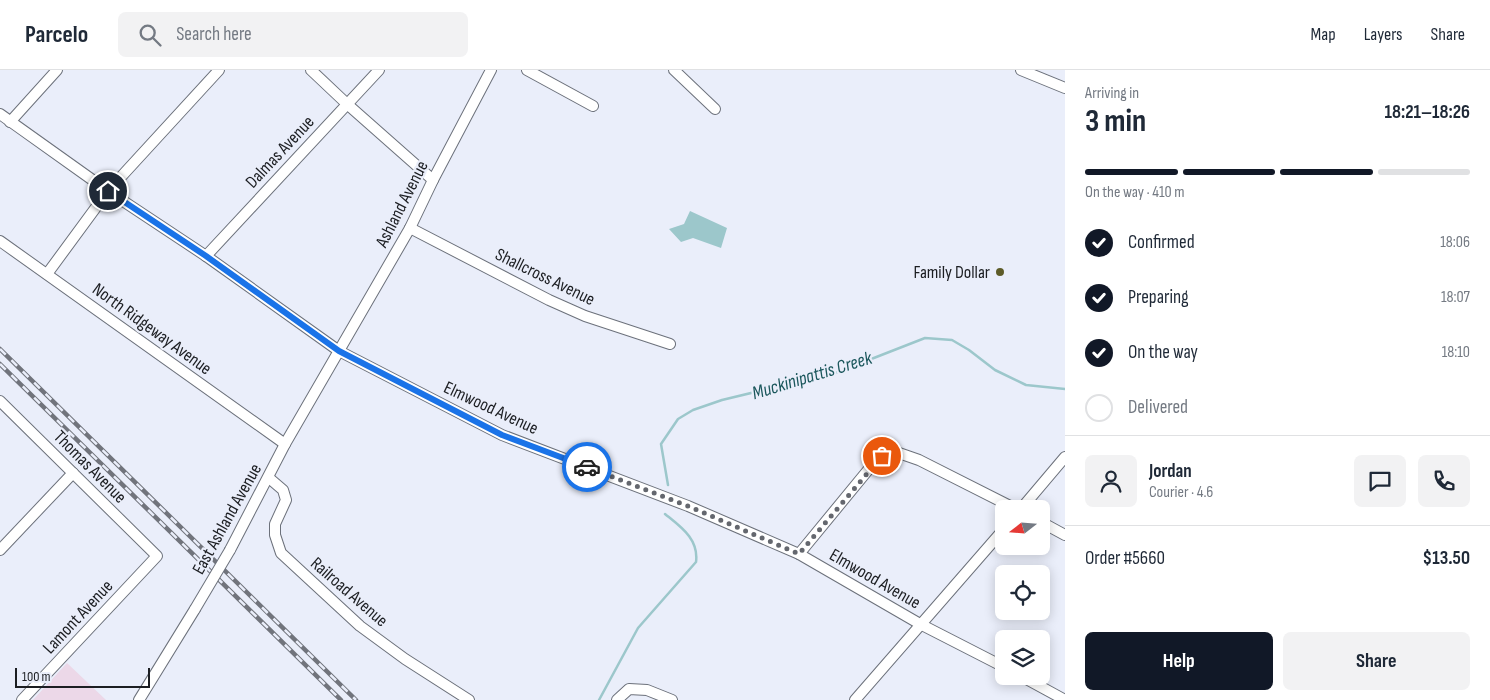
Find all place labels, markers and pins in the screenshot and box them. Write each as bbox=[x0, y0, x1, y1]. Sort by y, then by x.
pin bbox=[87, 170, 129, 212]
place label: Family Dollar bbox=[913, 262, 990, 283]
marker: Family Dollar bbox=[994, 266, 1006, 278]
pin bbox=[861, 435, 903, 477]

